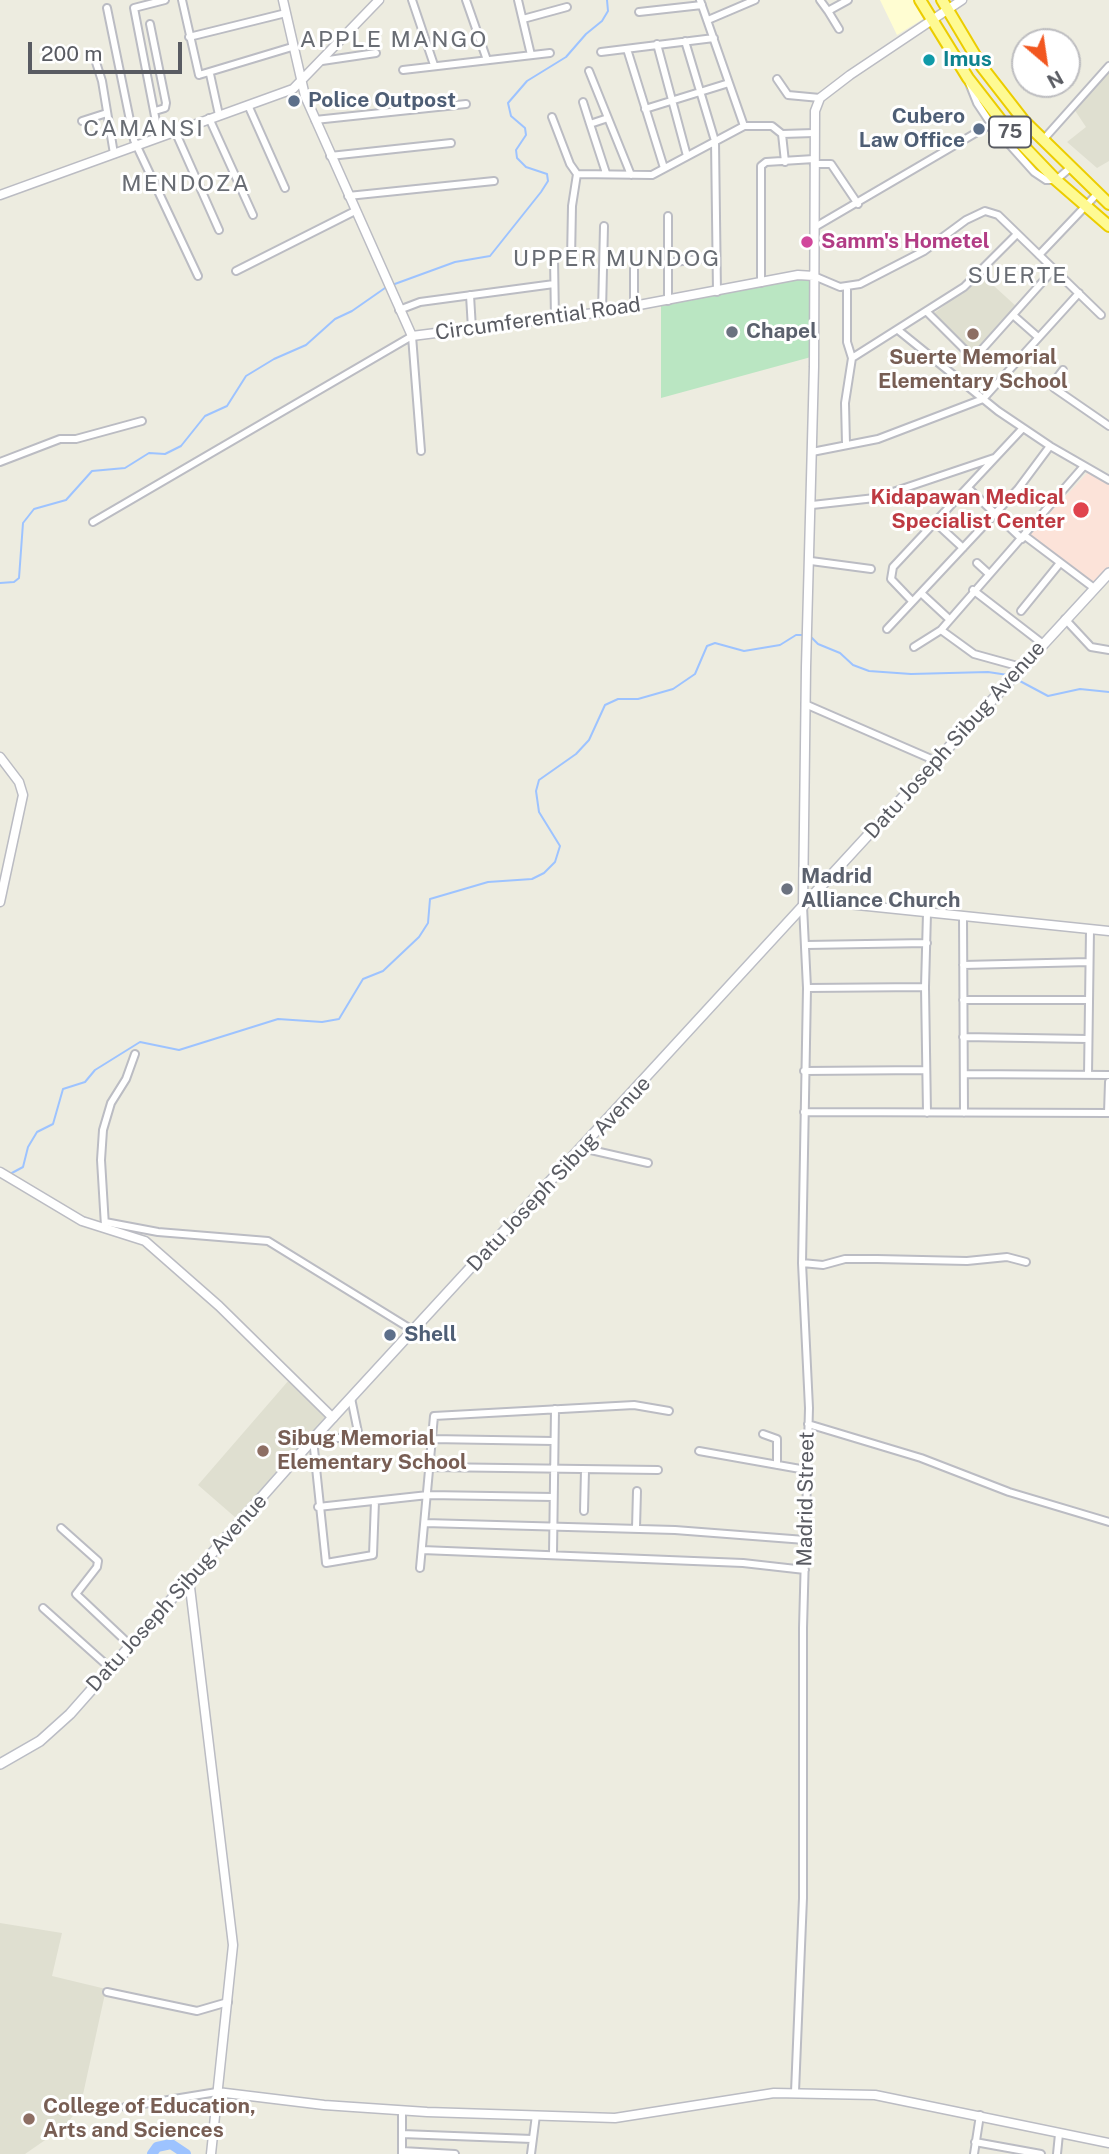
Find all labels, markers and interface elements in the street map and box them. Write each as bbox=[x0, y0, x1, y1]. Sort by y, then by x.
district label: APPLE MANGO bbox=[301, 26, 487, 54]
scale bar bbox=[32, 28, 186, 72]
north arrow bbox=[1011, 28, 1081, 98]
text: 200 m bbox=[41, 41, 102, 66]
place label: Imus bbox=[943, 47, 992, 73]
marker: Imus bbox=[921, 52, 937, 68]
text: N bbox=[1043, 66, 1067, 93]
place label: Police Outpost bbox=[308, 88, 456, 114]
marker: Police Outpost bbox=[286, 93, 302, 109]
place label: Cubero Law Office bbox=[859, 104, 965, 154]
district label: CAMANSI bbox=[84, 115, 204, 143]
road number: 75 bbox=[989, 116, 1031, 148]
marker: Cubero Law Office bbox=[971, 121, 987, 137]
district label: MENDOZA bbox=[122, 170, 250, 198]
place label: Samm's Hometel bbox=[821, 229, 990, 255]
marker: Samm's Hometel bbox=[799, 234, 815, 250]
district label: UPPER MUNDOG bbox=[514, 245, 720, 273]
district label: SUERTE bbox=[968, 262, 1068, 290]
street label: Circumferential Road bbox=[434, 292, 642, 346]
place label: Chapel bbox=[746, 319, 817, 345]
marker: Chapel bbox=[724, 324, 740, 340]
marker: Suerte Memorial Elementary School bbox=[965, 326, 981, 342]
place label: Suerte Memorial Elementary School bbox=[878, 345, 1068, 395]
place label: Kidapawan Medical Specialist Center bbox=[870, 485, 1065, 535]
marker: Kidapawan Medical Specialist Center bbox=[1071, 500, 1091, 520]
street label: Datu Joseph Sibug Avenue bbox=[859, 636, 1051, 844]
place label: Madrid Alliance Church bbox=[801, 864, 960, 914]
marker: Madrid Alliance Church bbox=[779, 881, 795, 897]
street label: Datu Joseph Sibug Avenue bbox=[462, 1071, 656, 1277]
place label: Shell bbox=[404, 1322, 457, 1348]
marker: Shell bbox=[382, 1327, 398, 1343]
place label: Sibug Memorial Elementary School bbox=[277, 1426, 467, 1476]
street label: Madrid Street bbox=[792, 1431, 820, 1567]
marker: Sibug Memorial Elementary School bbox=[255, 1443, 271, 1459]
street label: Datu Joseph Sibug Avenue bbox=[81, 1489, 273, 1697]
place label: College of Education, Arts and Sciences bbox=[43, 2094, 256, 2144]
marker: College of Education, Arts and Sciences bbox=[21, 2111, 37, 2127]

